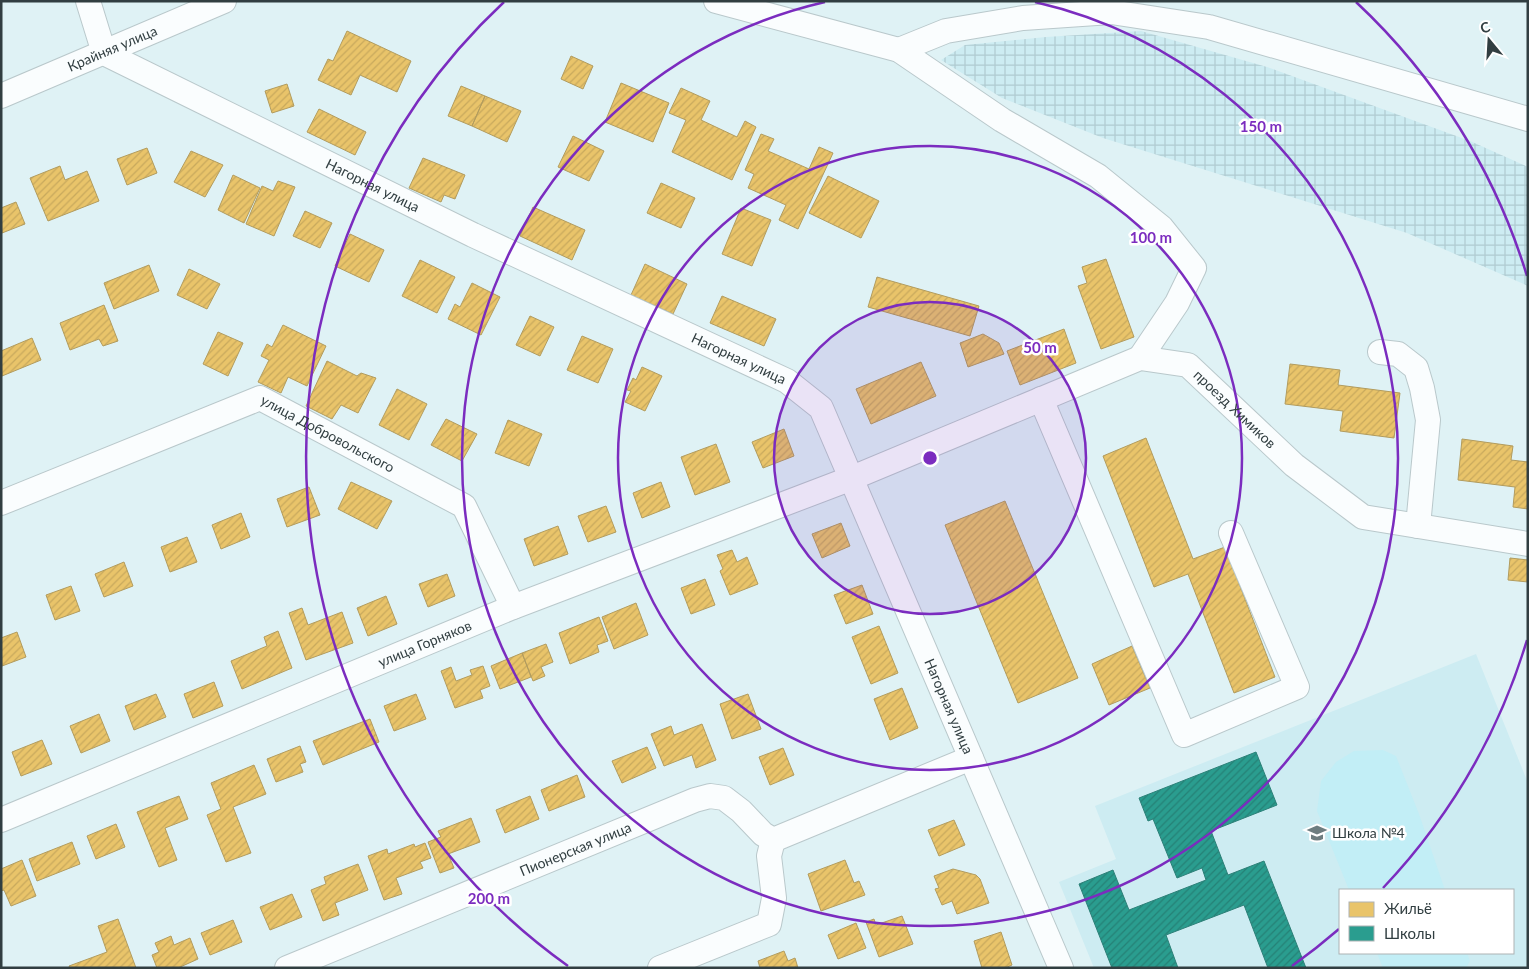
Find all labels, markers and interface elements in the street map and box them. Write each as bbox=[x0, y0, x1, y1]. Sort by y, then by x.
north arrow bbox=[1464, 15, 1514, 65]
text: С bbox=[1478, 17, 1493, 37]
street label: Крайняя улица bbox=[65, 22, 160, 75]
text: 150 m bbox=[1240, 117, 1282, 135]
street label: Нагорная улица bbox=[323, 155, 423, 215]
text: 100 m bbox=[1130, 228, 1172, 246]
street label: Нагорная улица bbox=[689, 329, 789, 387]
text: 50 m bbox=[1023, 338, 1057, 356]
street label: проезд Химиков bbox=[1191, 366, 1280, 451]
street label: улица Добровольского bbox=[258, 391, 398, 476]
centre of rings bbox=[921, 449, 939, 467]
street label: улица Горняков bbox=[375, 616, 474, 670]
street label: Нагорная улица bbox=[921, 656, 977, 756]
street label: Пионерская улица bbox=[517, 818, 634, 879]
school or university icon: Школа №4 bbox=[1306, 822, 1328, 844]
place label: Школа №4 bbox=[1332, 824, 1405, 841]
text: 200 m bbox=[468, 889, 510, 907]
legend bbox=[1339, 889, 1514, 954]
text: Жильё bbox=[1384, 899, 1432, 917]
text: Школы bbox=[1384, 924, 1435, 942]

